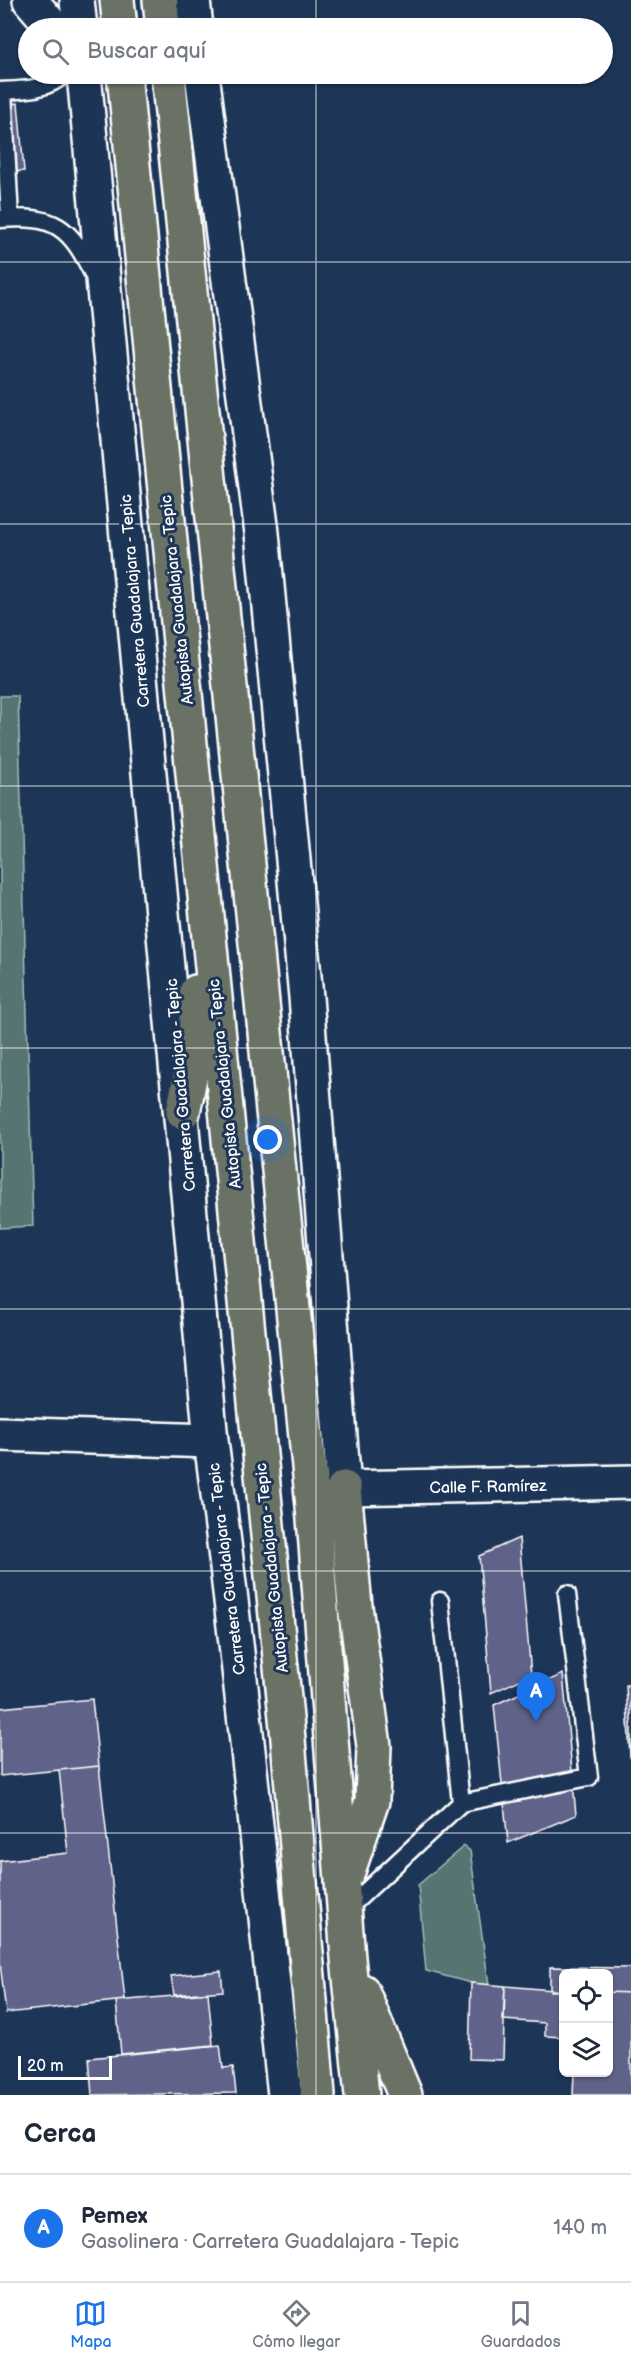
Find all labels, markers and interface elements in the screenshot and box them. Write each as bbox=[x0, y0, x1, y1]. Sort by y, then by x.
search box bbox=[18, 18, 613, 84]
icon: search bbox=[39, 35, 72, 68]
text: Buscar aquí bbox=[87, 38, 206, 65]
street label: Carretera Guadalajara - Tepic bbox=[117, 494, 154, 708]
street label: Autopista Guadalajara - Tepic bbox=[157, 494, 198, 706]
street label: Carretera Guadalajara - Tepic bbox=[163, 978, 200, 1192]
street label: Autopista Guadalajara - Tepic bbox=[205, 978, 246, 1190]
your location bbox=[253, 1125, 282, 1154]
street label: Carretera Guadalajara - Tepic bbox=[205, 1462, 250, 1676]
street label: Autopista Guadalajara - Tepic bbox=[252, 1462, 293, 1674]
street label: Calle F. Ramírez bbox=[429, 1477, 547, 1498]
pin: A bbox=[516, 1672, 556, 1722]
map controls bbox=[559, 1969, 613, 2077]
button: locate bbox=[559, 1969, 613, 2023]
button: layers bbox=[559, 2023, 613, 2077]
scale bar bbox=[18, 2053, 112, 2080]
text: 20 m bbox=[27, 2057, 63, 2076]
text: Cerca bbox=[24, 2119, 96, 2150]
text: Pemex bbox=[81, 2203, 147, 2230]
text: A bbox=[37, 2216, 50, 2240]
text: 140 m bbox=[553, 2216, 607, 2240]
text: Gasolinera · Carretera Guadalajara - Tepic bbox=[81, 2230, 459, 2254]
tab: Mapa bbox=[70, 2297, 112, 2352]
tab: Cómo llegar bbox=[252, 2297, 340, 2352]
tab: Guardados bbox=[481, 2297, 561, 2352]

